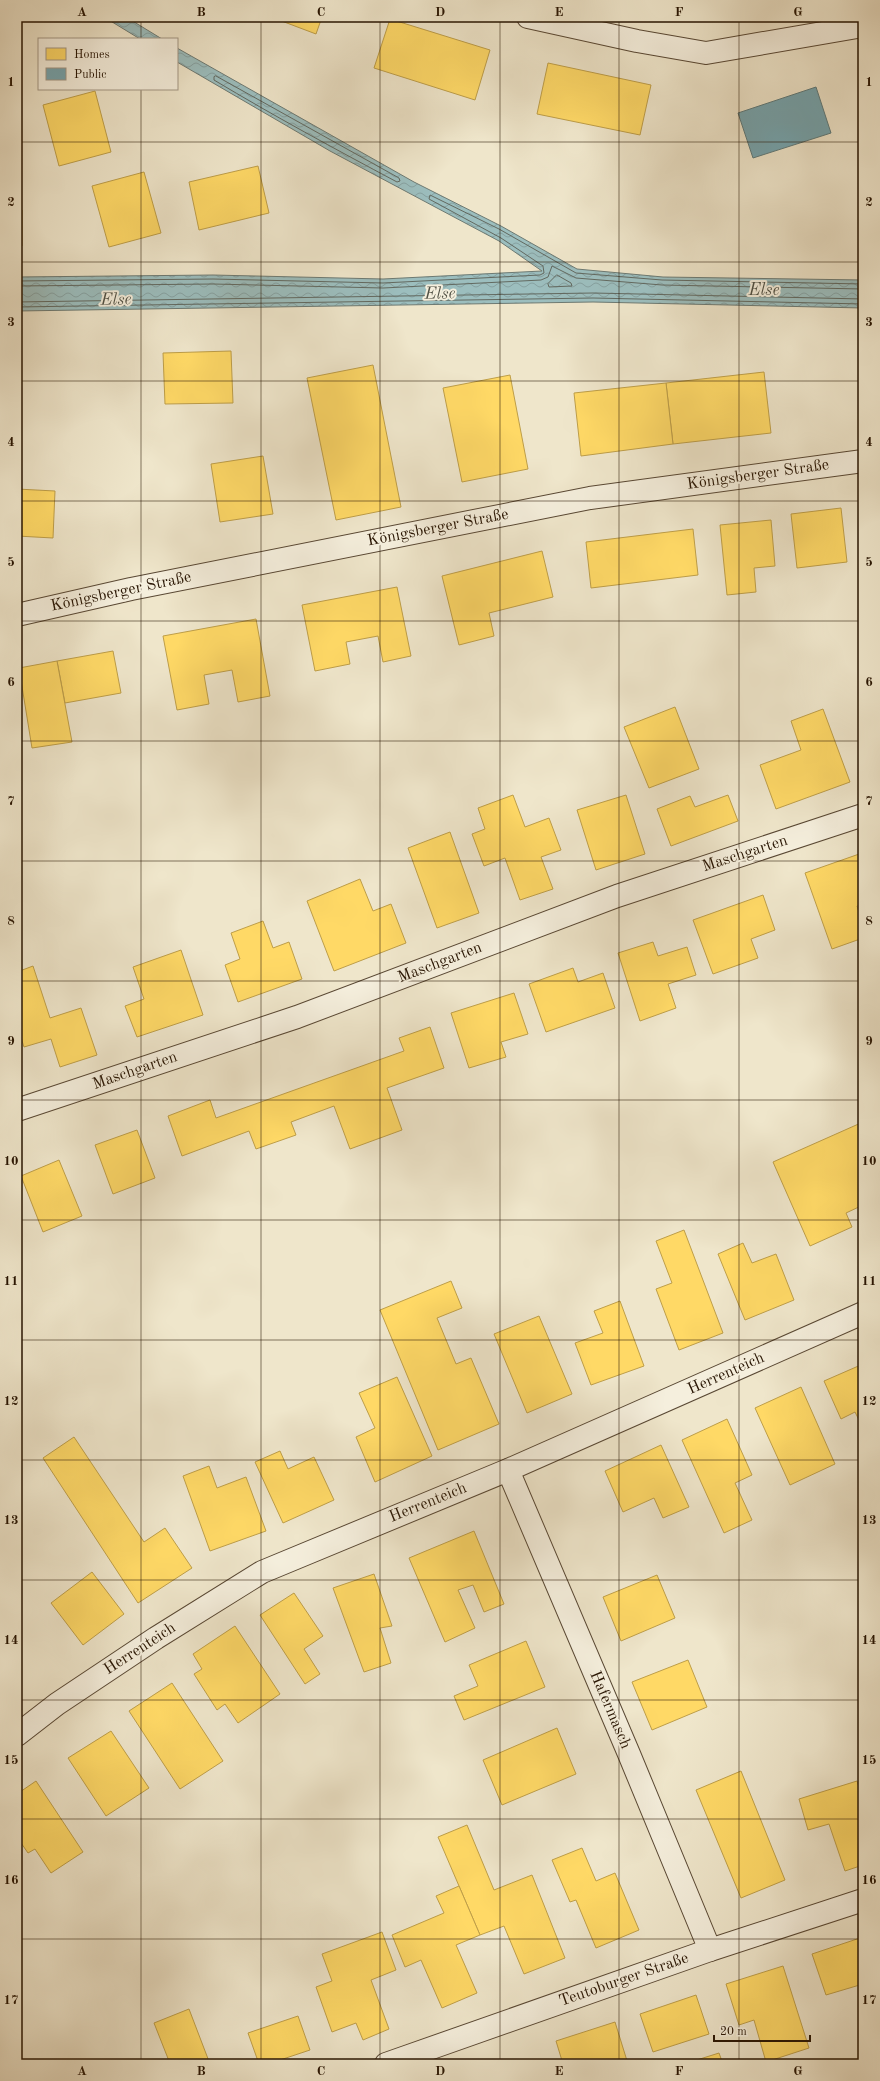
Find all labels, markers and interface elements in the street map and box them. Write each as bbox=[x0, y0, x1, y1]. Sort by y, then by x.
text: A bbox=[77, 6, 87, 19]
text: B bbox=[196, 6, 206, 19]
text: C bbox=[317, 6, 325, 19]
text: D bbox=[435, 6, 445, 19]
text: E bbox=[555, 6, 564, 19]
text: F bbox=[675, 6, 684, 19]
text: G bbox=[793, 6, 803, 19]
legend bbox=[38, 38, 178, 90]
text: Homes bbox=[74, 49, 110, 61]
text: Public bbox=[74, 69, 106, 81]
text: 1 bbox=[7, 76, 15, 89]
text: 1 bbox=[865, 76, 873, 89]
text: 2 bbox=[7, 196, 15, 209]
text: 2 bbox=[865, 196, 873, 209]
water label: Else bbox=[748, 282, 779, 299]
water label: Else bbox=[423, 285, 456, 303]
water label: Else bbox=[99, 291, 132, 309]
text: 3 bbox=[7, 316, 15, 329]
text: 3 bbox=[865, 316, 873, 329]
text: 4 bbox=[7, 436, 15, 449]
text: 4 bbox=[865, 436, 873, 449]
street label: Königsberger Straße bbox=[686, 457, 830, 493]
street label: Königsberger Straße bbox=[366, 506, 510, 550]
text: 5 bbox=[7, 556, 15, 569]
text: 5 bbox=[865, 556, 873, 569]
street label: Königsberger Straße bbox=[49, 569, 193, 615]
text: 6 bbox=[7, 676, 15, 689]
text: 6 bbox=[865, 676, 873, 689]
text: 7 bbox=[7, 795, 15, 808]
text: 7 bbox=[865, 795, 873, 808]
street label: Maschgarten bbox=[700, 833, 790, 875]
text: 8 bbox=[7, 915, 15, 928]
text: 8 bbox=[865, 915, 873, 928]
street label: Maschgarten bbox=[396, 940, 485, 986]
text: 9 bbox=[7, 1035, 15, 1048]
text: 9 bbox=[865, 1035, 873, 1048]
street label: Maschgarten bbox=[90, 1049, 180, 1093]
text: 10 bbox=[3, 1155, 19, 1168]
text: 10 bbox=[861, 1155, 877, 1168]
text: 11 bbox=[3, 1275, 19, 1288]
text: 11 bbox=[861, 1275, 877, 1288]
street label: Herrenteich bbox=[685, 1350, 767, 1398]
text: 12 bbox=[3, 1395, 19, 1408]
text: 12 bbox=[861, 1395, 877, 1408]
street label: Herrenteich bbox=[387, 1480, 469, 1526]
text: 13 bbox=[3, 1514, 19, 1527]
text: 13 bbox=[861, 1514, 877, 1527]
street label: Herrenteich bbox=[101, 1620, 179, 1678]
text: 14 bbox=[3, 1634, 19, 1647]
text: 14 bbox=[861, 1634, 877, 1647]
street label: Hafermasch bbox=[586, 1669, 634, 1752]
text: 15 bbox=[3, 1754, 19, 1767]
text: 15 bbox=[861, 1754, 877, 1767]
text: 16 bbox=[3, 1874, 19, 1887]
text: 16 bbox=[861, 1874, 877, 1887]
street label: Teutoburger Straße bbox=[557, 1950, 691, 2010]
text: 17 bbox=[3, 1994, 19, 2007]
text: 17 bbox=[861, 1994, 877, 2007]
scale bar bbox=[714, 2017, 810, 2043]
text: 20 m bbox=[720, 2026, 747, 2038]
text: A bbox=[77, 2065, 87, 2078]
text: B bbox=[196, 2065, 206, 2078]
text: C bbox=[317, 2065, 325, 2078]
text: D bbox=[435, 2065, 445, 2078]
text: E bbox=[555, 2065, 564, 2078]
text: F bbox=[675, 2065, 684, 2078]
text: G bbox=[793, 2065, 803, 2078]

